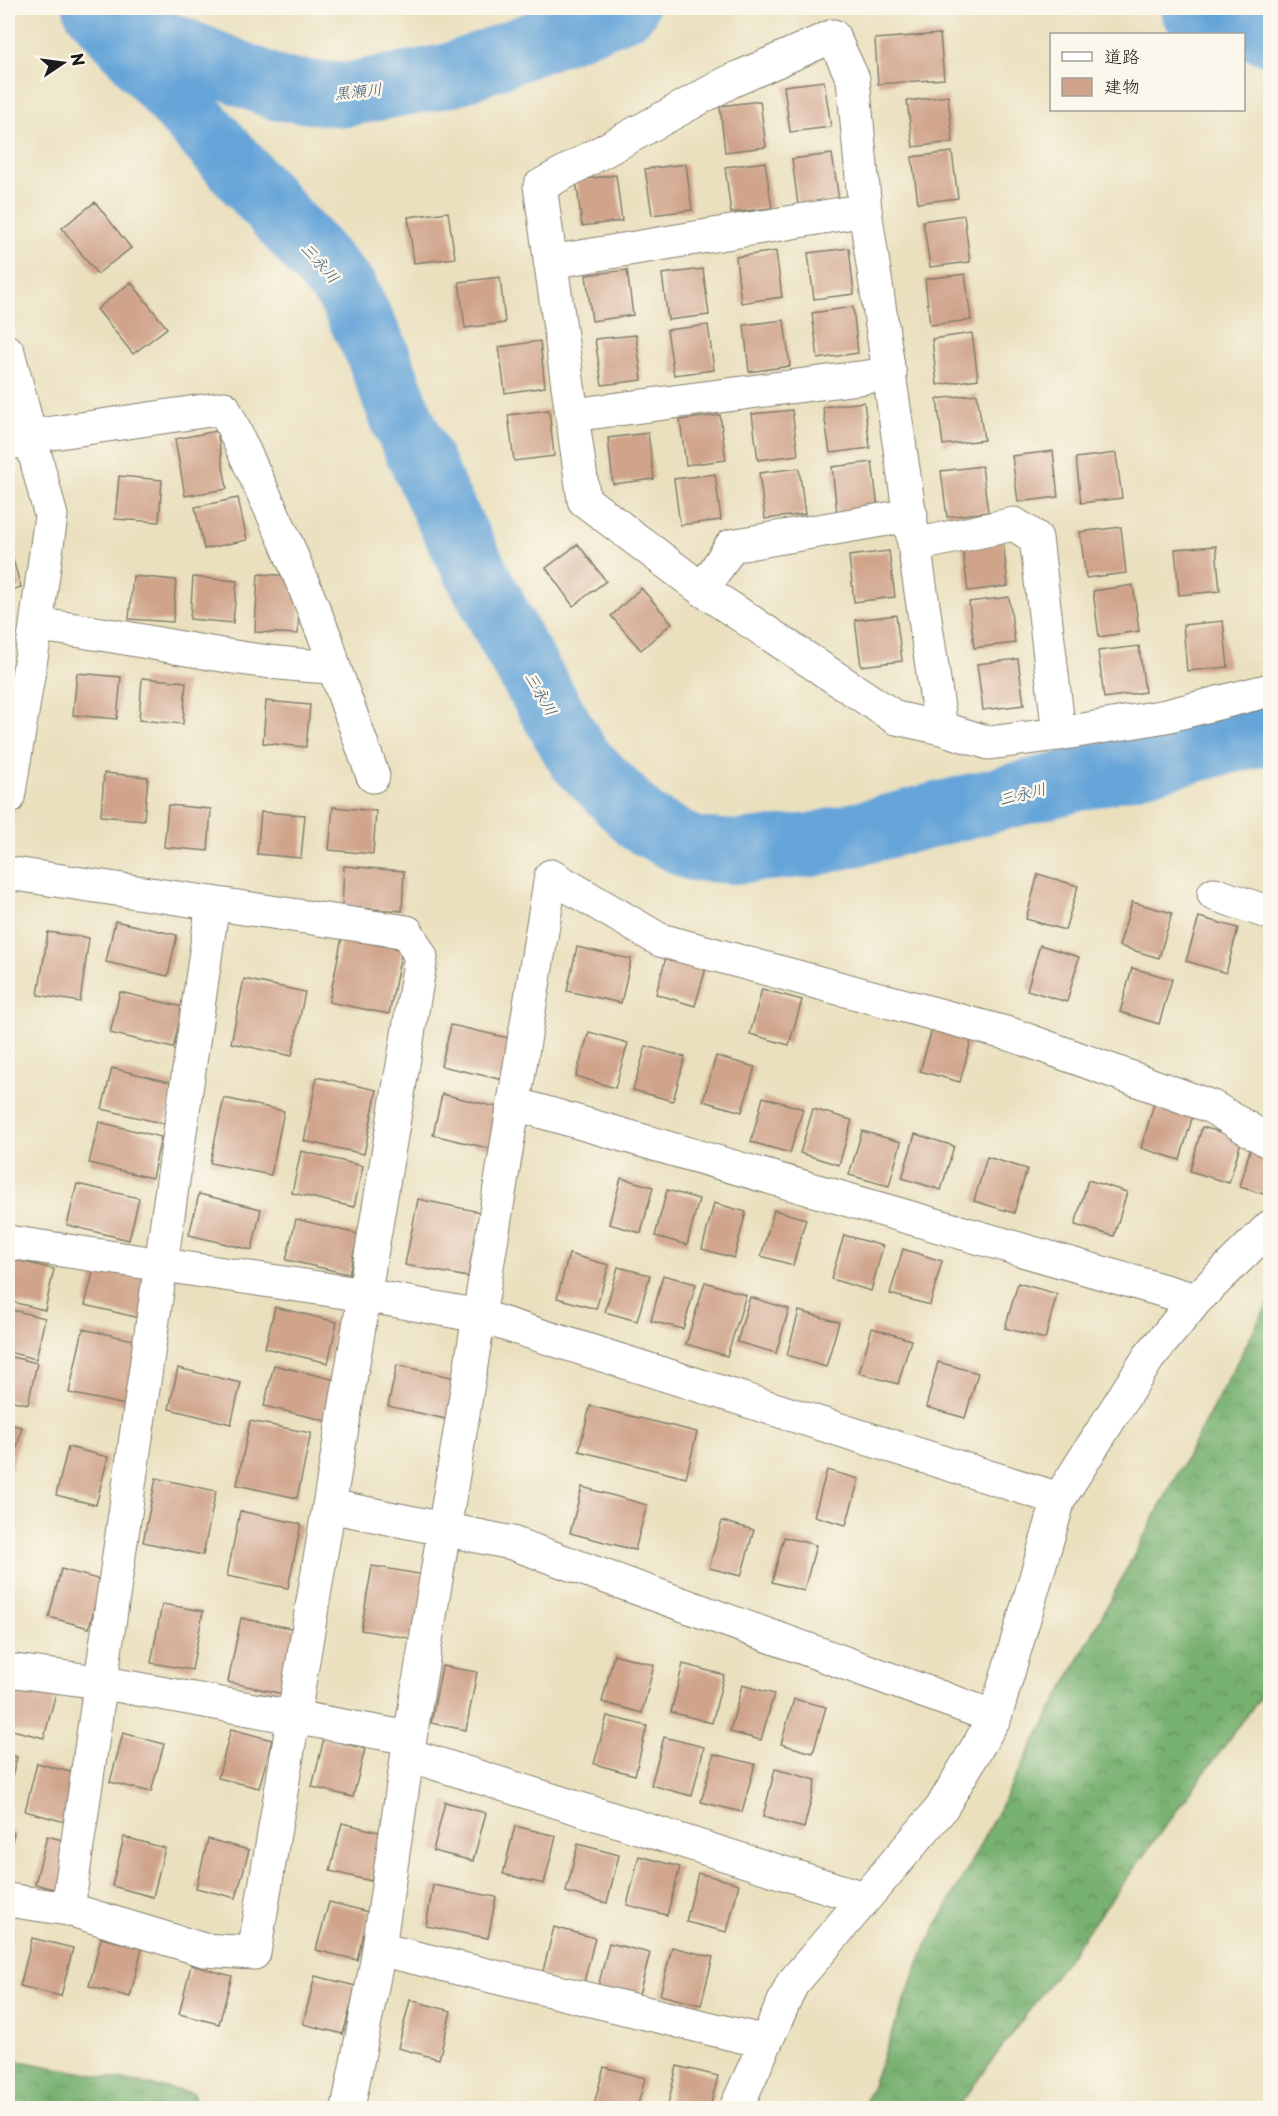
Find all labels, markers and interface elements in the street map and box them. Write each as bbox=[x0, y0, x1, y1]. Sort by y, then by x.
north arrow bbox=[33, 33, 93, 93]
legend bbox=[1050, 33, 1245, 111]
text: 道路 bbox=[1104, 42, 1140, 69]
text: N bbox=[65, 51, 92, 68]
text: 建物 bbox=[1104, 72, 1140, 99]
water label: 黒瀬川 bbox=[333, 76, 383, 104]
water label: 三永川 bbox=[296, 236, 346, 288]
water label: 三永川 bbox=[520, 666, 564, 720]
water label: 三永川 bbox=[996, 776, 1048, 810]

